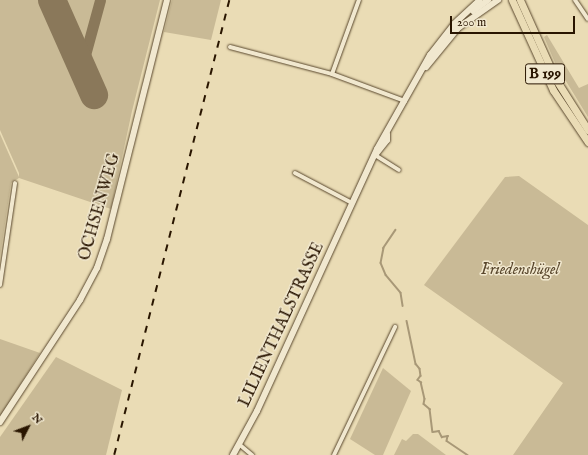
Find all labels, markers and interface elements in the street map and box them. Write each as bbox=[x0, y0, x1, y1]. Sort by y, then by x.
scale bar bbox=[452, 8, 577, 34]
text: 200 m bbox=[457, 15, 486, 30]
road number: B 199 bbox=[525, 61, 565, 87]
street label: OCHSENWEG bbox=[76, 151, 124, 263]
street label: LILIENTHALSTRASSE bbox=[235, 240, 329, 410]
park label: Friedenshügel bbox=[481, 260, 559, 280]
north arrow bbox=[8, 407, 48, 447]
text: N bbox=[29, 411, 45, 427]

